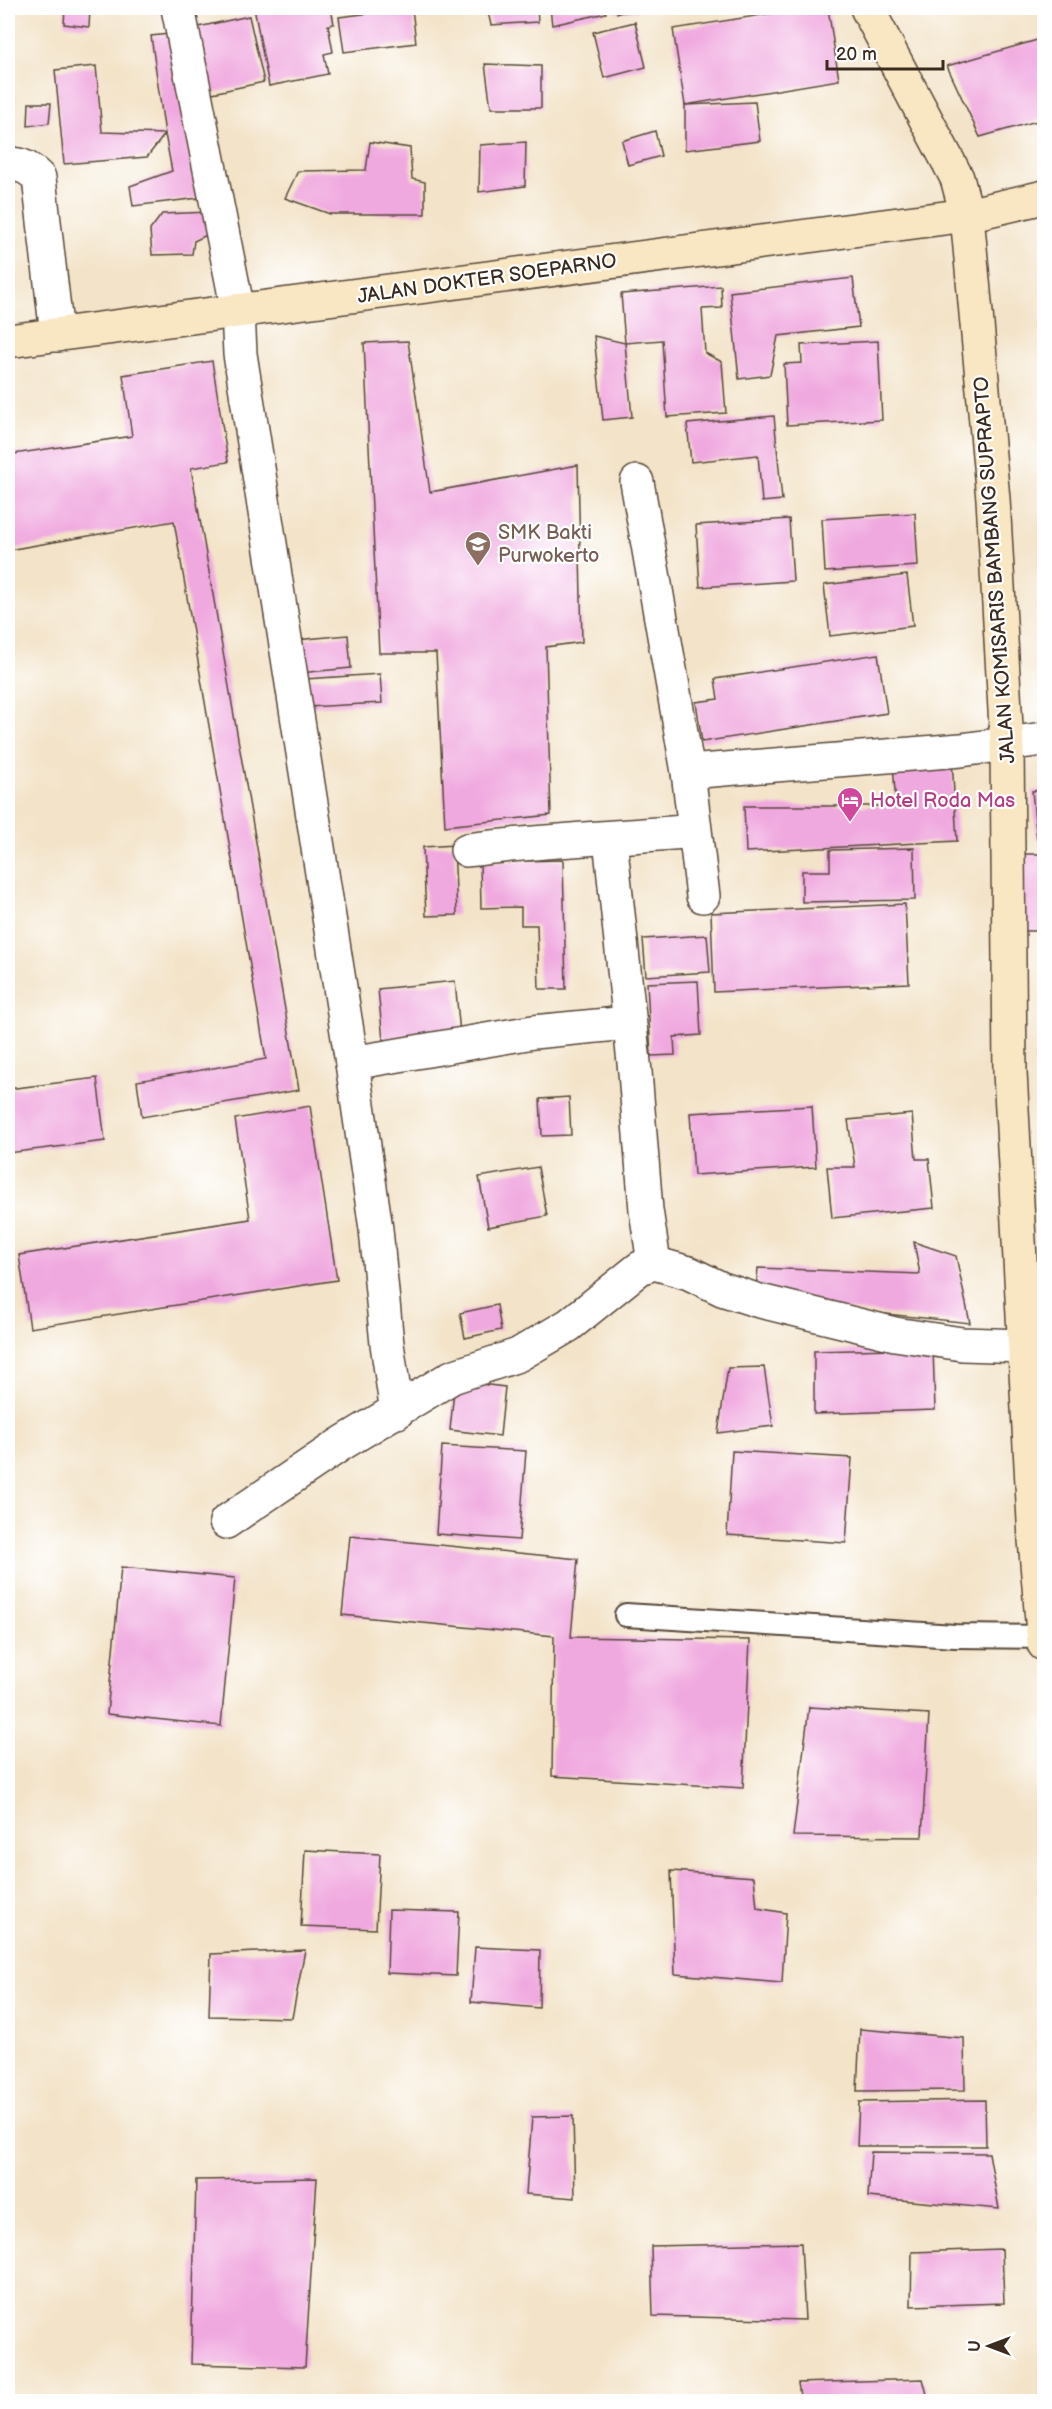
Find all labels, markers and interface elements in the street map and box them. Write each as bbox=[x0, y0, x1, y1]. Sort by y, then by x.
scale bar bbox=[827, 33, 942, 71]
text: 20 m bbox=[836, 44, 877, 65]
street label: JALAN DOKTER SOEPARNO bbox=[356, 249, 618, 309]
street label: JALAN KOMISARIS BAMBANG SUPRAPTO bbox=[969, 376, 1021, 764]
place label: SMK Bakti Purwokerto bbox=[498, 521, 599, 568]
school or university icon: SMK Bakti Purwokerto bbox=[463, 529, 493, 567]
hotel icon: Hotel Roda Mas bbox=[835, 785, 865, 823]
place label: Hotel Roda Mas bbox=[870, 789, 1015, 813]
north arrow bbox=[959, 2316, 1019, 2376]
text: U bbox=[966, 2340, 985, 2352]

